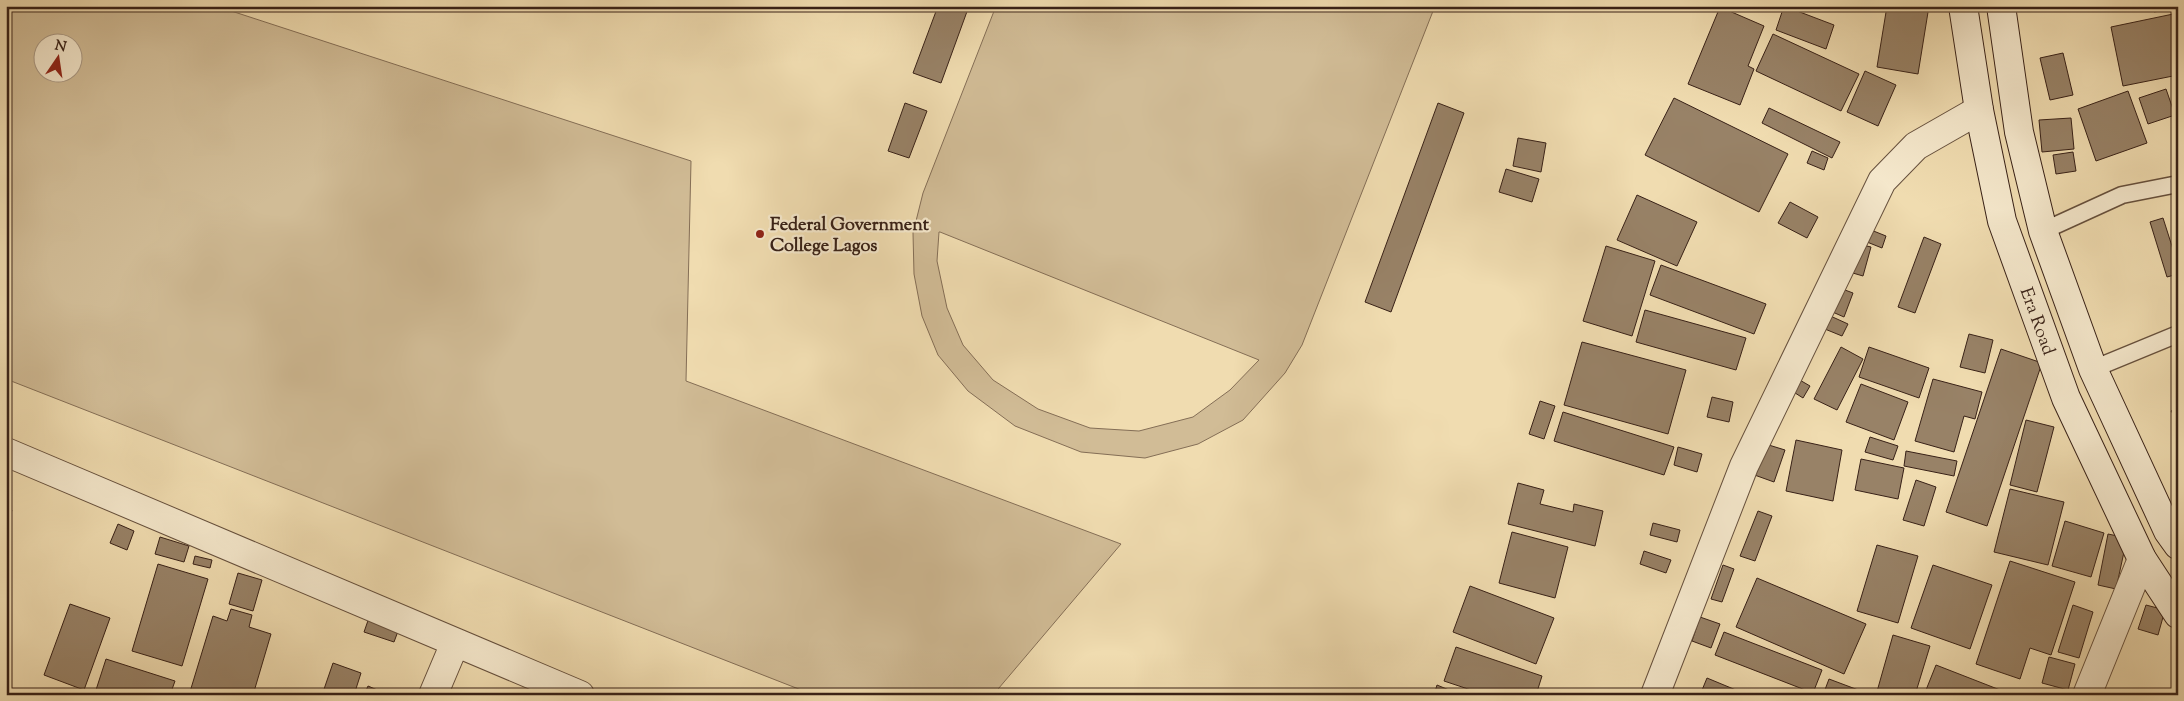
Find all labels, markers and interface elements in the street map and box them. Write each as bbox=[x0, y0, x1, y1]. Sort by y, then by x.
north arrow bbox=[32, 32, 82, 82]
text: N bbox=[53, 36, 68, 58]
place label: Federal Government College Lagos bbox=[770, 213, 930, 260]
marker: Federal Government College Lagos bbox=[754, 228, 766, 240]
street label: Era Road bbox=[2012, 284, 2060, 359]

